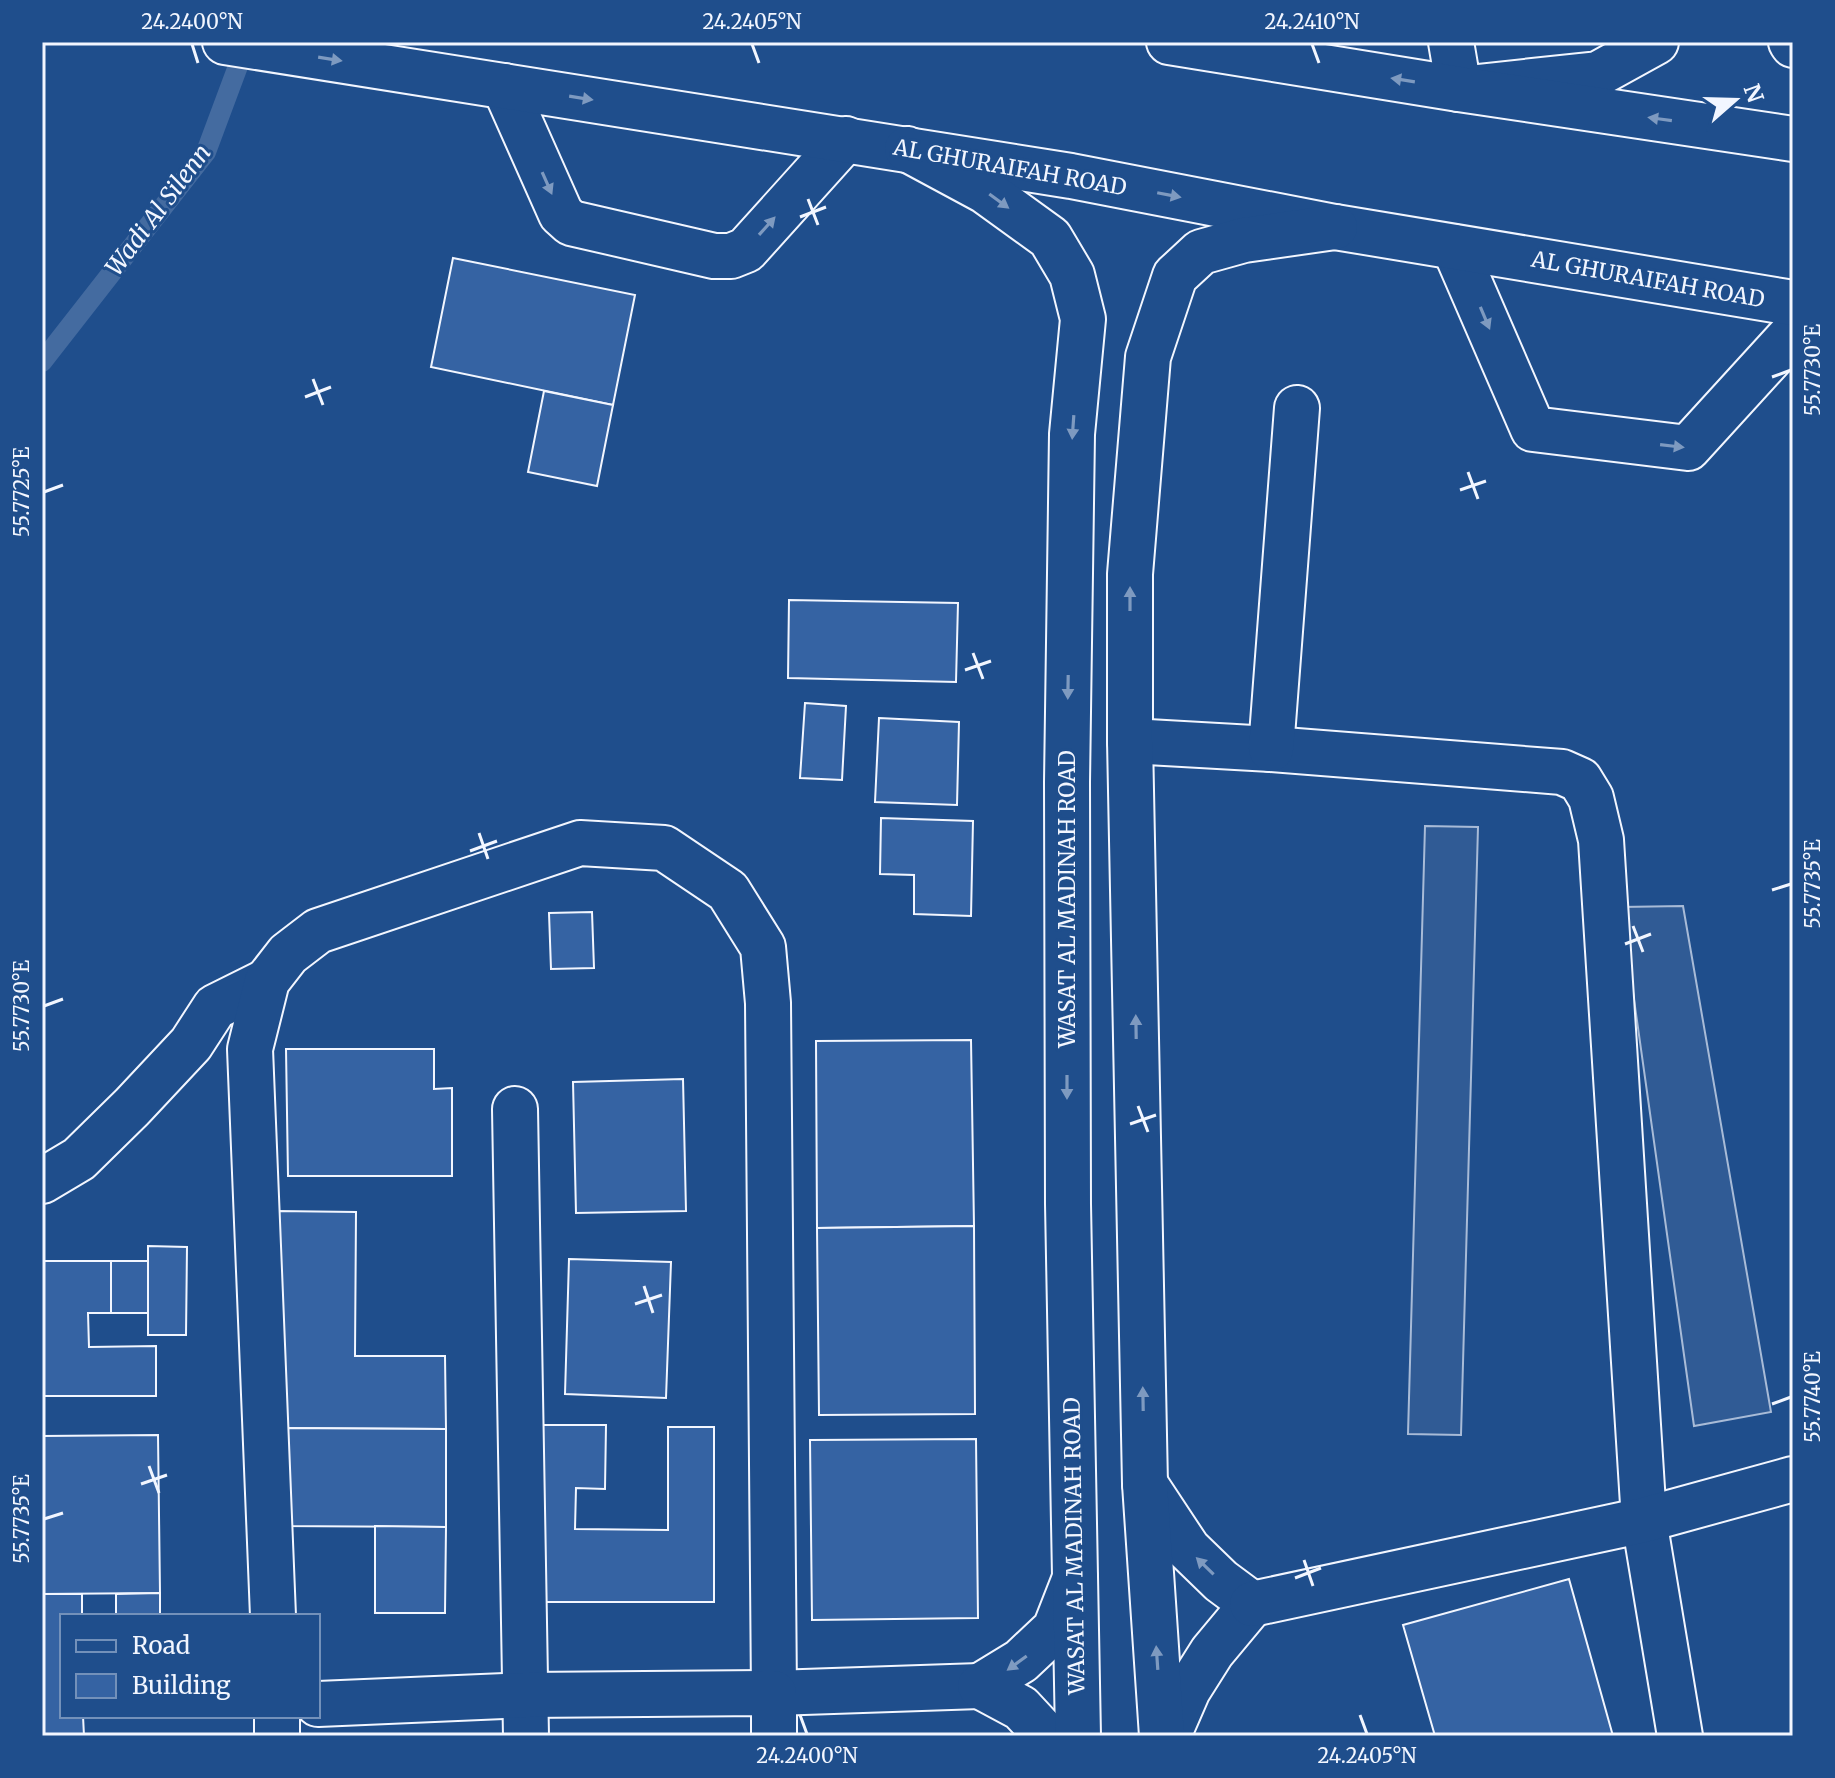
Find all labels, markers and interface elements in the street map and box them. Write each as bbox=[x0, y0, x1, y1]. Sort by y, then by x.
text: 24.2400°N bbox=[141, 9, 243, 34]
text: 24.2405°N bbox=[702, 9, 802, 34]
text: 24.2410°N bbox=[1264, 9, 1360, 34]
one-way arrow bbox=[318, 53, 343, 65]
north arrow bbox=[1695, 60, 1775, 140]
one-way arrow bbox=[1391, 73, 1416, 86]
text: N bbox=[1738, 80, 1770, 107]
one-way arrow bbox=[569, 92, 594, 105]
one-way arrow bbox=[1648, 112, 1673, 125]
street label: AL GHURAIFAH ROAD bbox=[890, 133, 1129, 201]
water label: Wadi Al Silenn bbox=[98, 138, 218, 282]
one-way arrow bbox=[540, 171, 553, 195]
one-way arrow bbox=[1157, 189, 1182, 202]
one-way arrow bbox=[988, 193, 1010, 209]
one-way arrow bbox=[758, 217, 776, 236]
street label: AL GHURAIFAH ROAD bbox=[1528, 245, 1767, 313]
one-way arrow bbox=[1479, 307, 1492, 330]
text: 55.7730°E bbox=[1800, 324, 1825, 416]
one-way arrow bbox=[1066, 415, 1079, 440]
one-way arrow bbox=[1659, 440, 1684, 453]
text: 55.7725°E bbox=[9, 447, 34, 537]
one-way arrow bbox=[1124, 586, 1136, 611]
one-way arrow bbox=[1062, 675, 1074, 700]
street label: WASAT AL MADINAH ROAD bbox=[1053, 750, 1081, 1049]
text: 55.7735°E bbox=[1800, 839, 1825, 929]
text: 55.7730°E bbox=[9, 960, 34, 1052]
one-way arrow bbox=[1129, 1014, 1142, 1039]
one-way arrow bbox=[1061, 1075, 1073, 1100]
text: 55.7740°E bbox=[1800, 1351, 1825, 1443]
one-way arrow bbox=[1137, 1386, 1150, 1411]
street label: WASAT AL MADINAH ROAD bbox=[1057, 1397, 1091, 1696]
text: 55.7735°E bbox=[9, 1474, 34, 1564]
one-way arrow bbox=[1196, 1558, 1215, 1576]
legend bbox=[60, 1614, 320, 1718]
text: Road bbox=[132, 1630, 190, 1661]
one-way arrow bbox=[1150, 1645, 1163, 1670]
one-way arrow bbox=[1006, 1654, 1027, 1670]
text: Building bbox=[132, 1670, 231, 1701]
text: 24.2400°N bbox=[756, 1743, 858, 1768]
text: 24.2405°N bbox=[1317, 1743, 1417, 1768]

